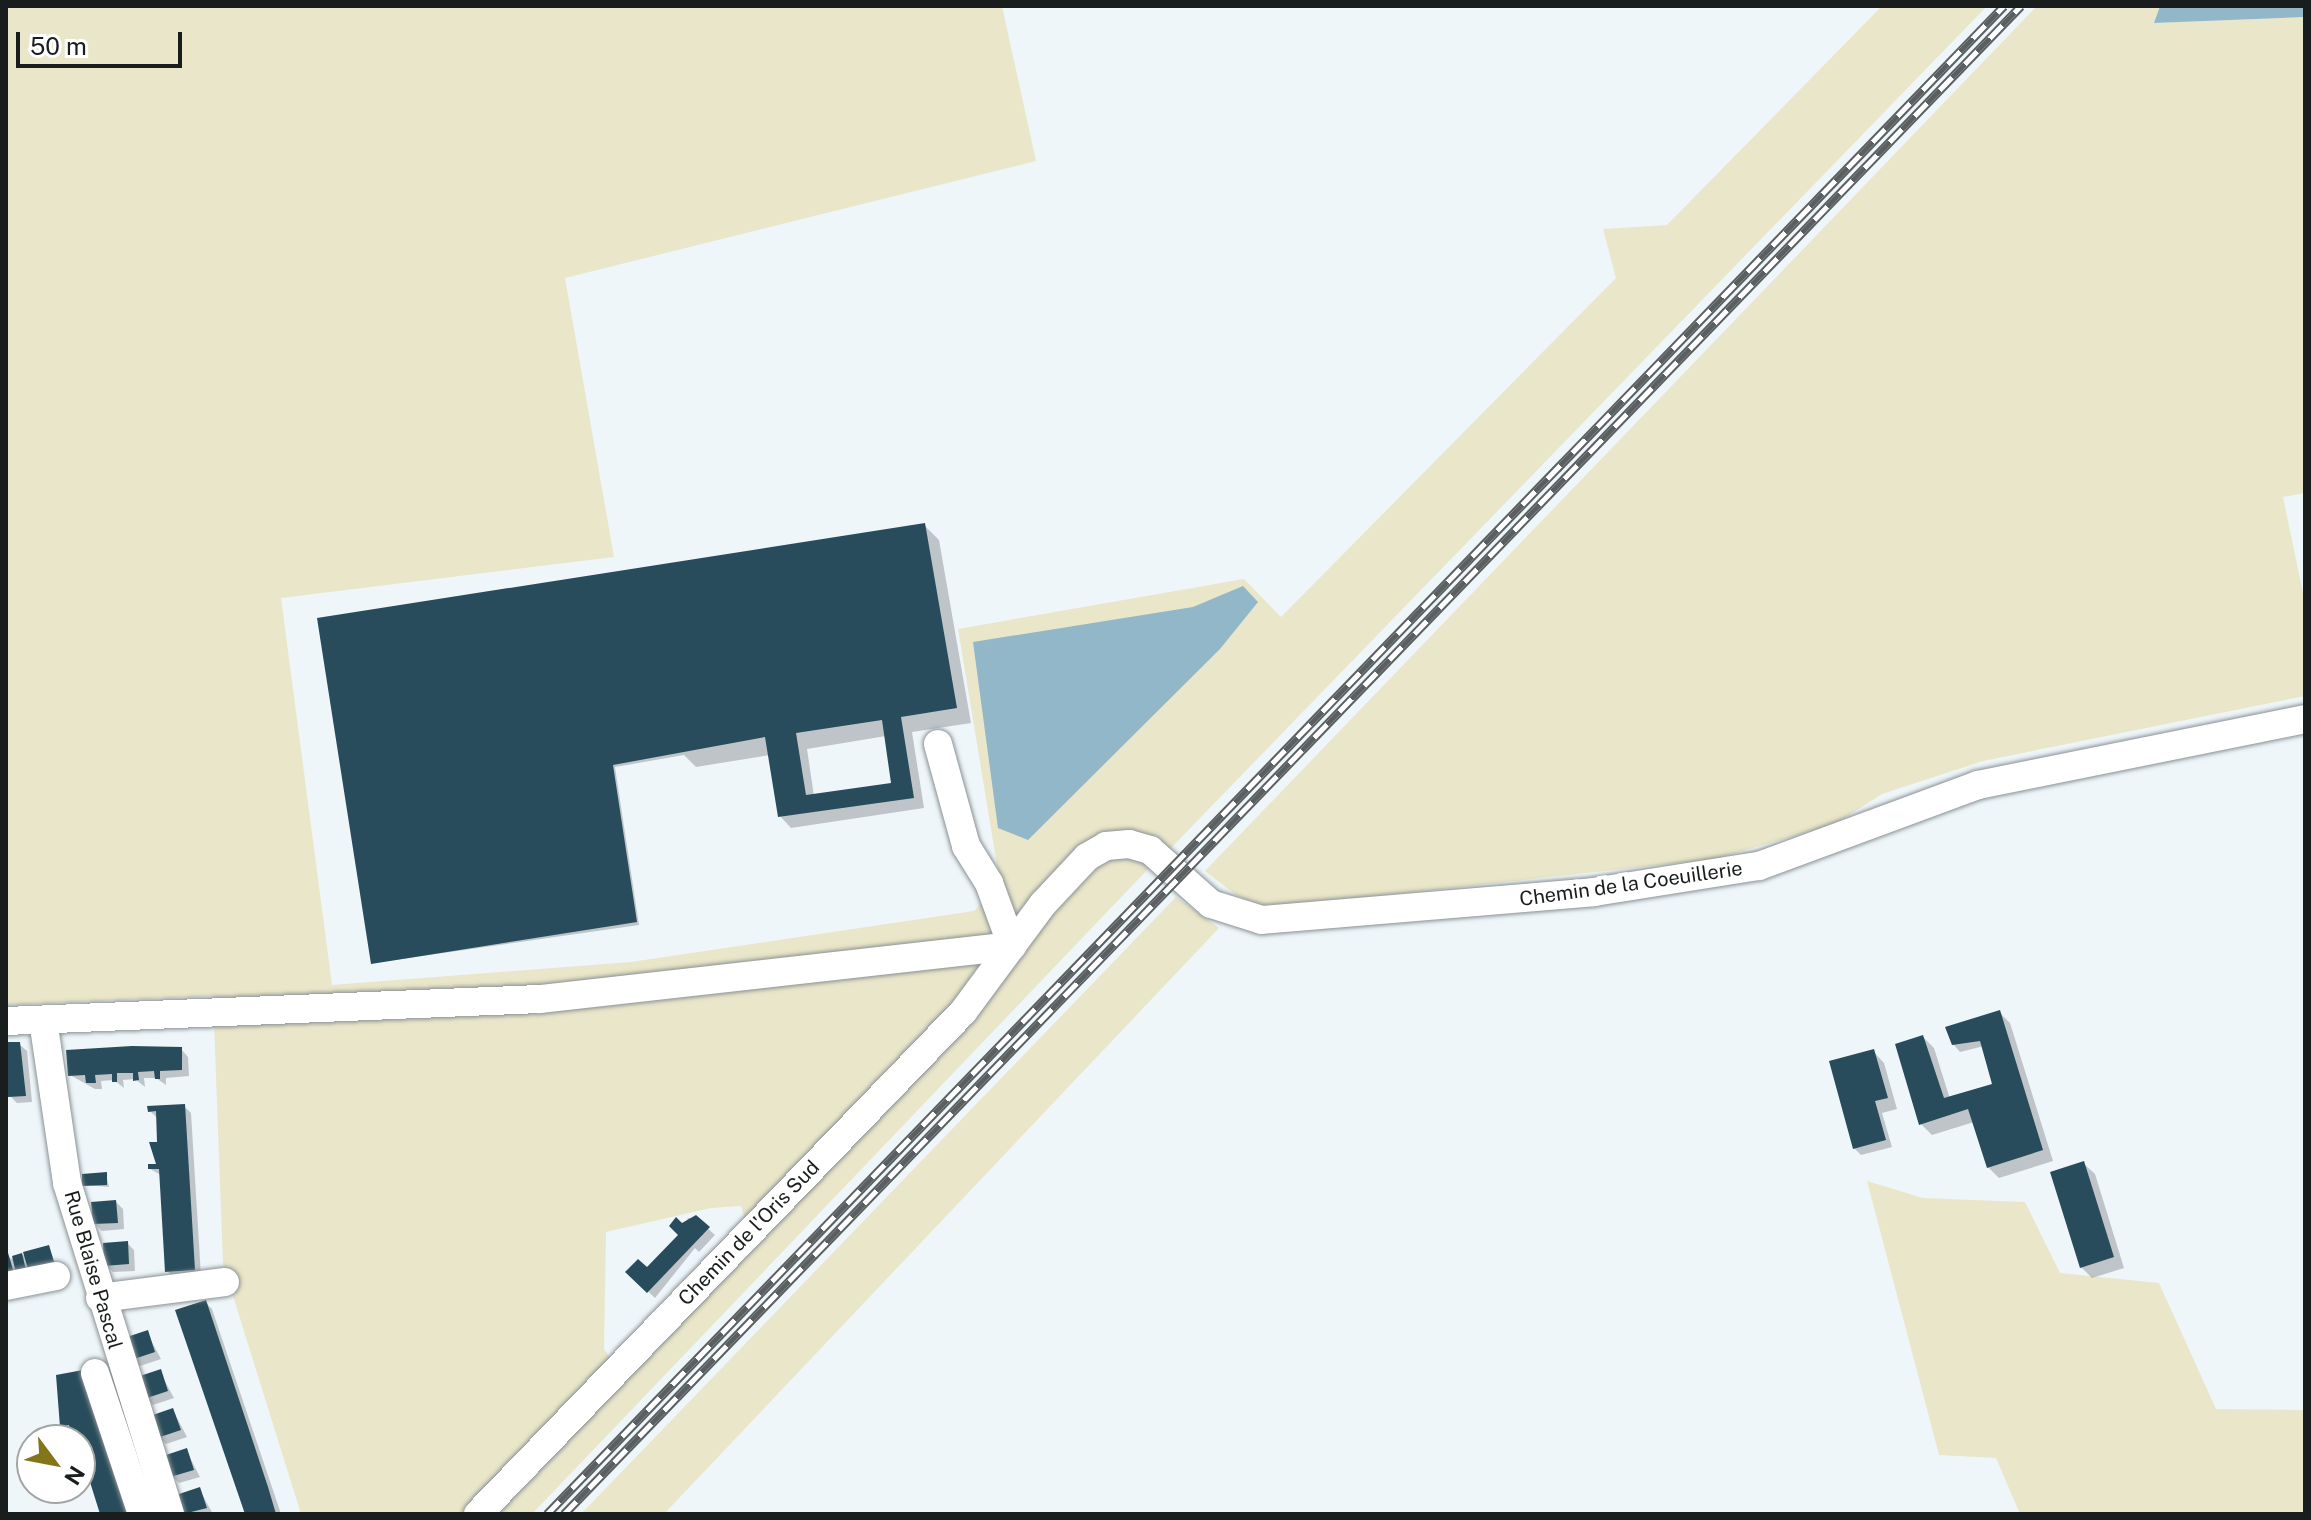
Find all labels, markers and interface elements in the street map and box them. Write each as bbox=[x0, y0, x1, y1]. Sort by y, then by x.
scale bar bbox=[20, 16, 186, 66]
text: 50 m bbox=[30, 32, 87, 60]
street label: Chemin de la Coeuillerie bbox=[1518, 856, 1744, 912]
street label: Chemin de l'Oris Sud bbox=[673, 1155, 825, 1311]
street label: Rue Blaise Pascal bbox=[59, 1188, 127, 1352]
north arrow bbox=[16, 1424, 96, 1504]
text: N bbox=[59, 1461, 90, 1490]

